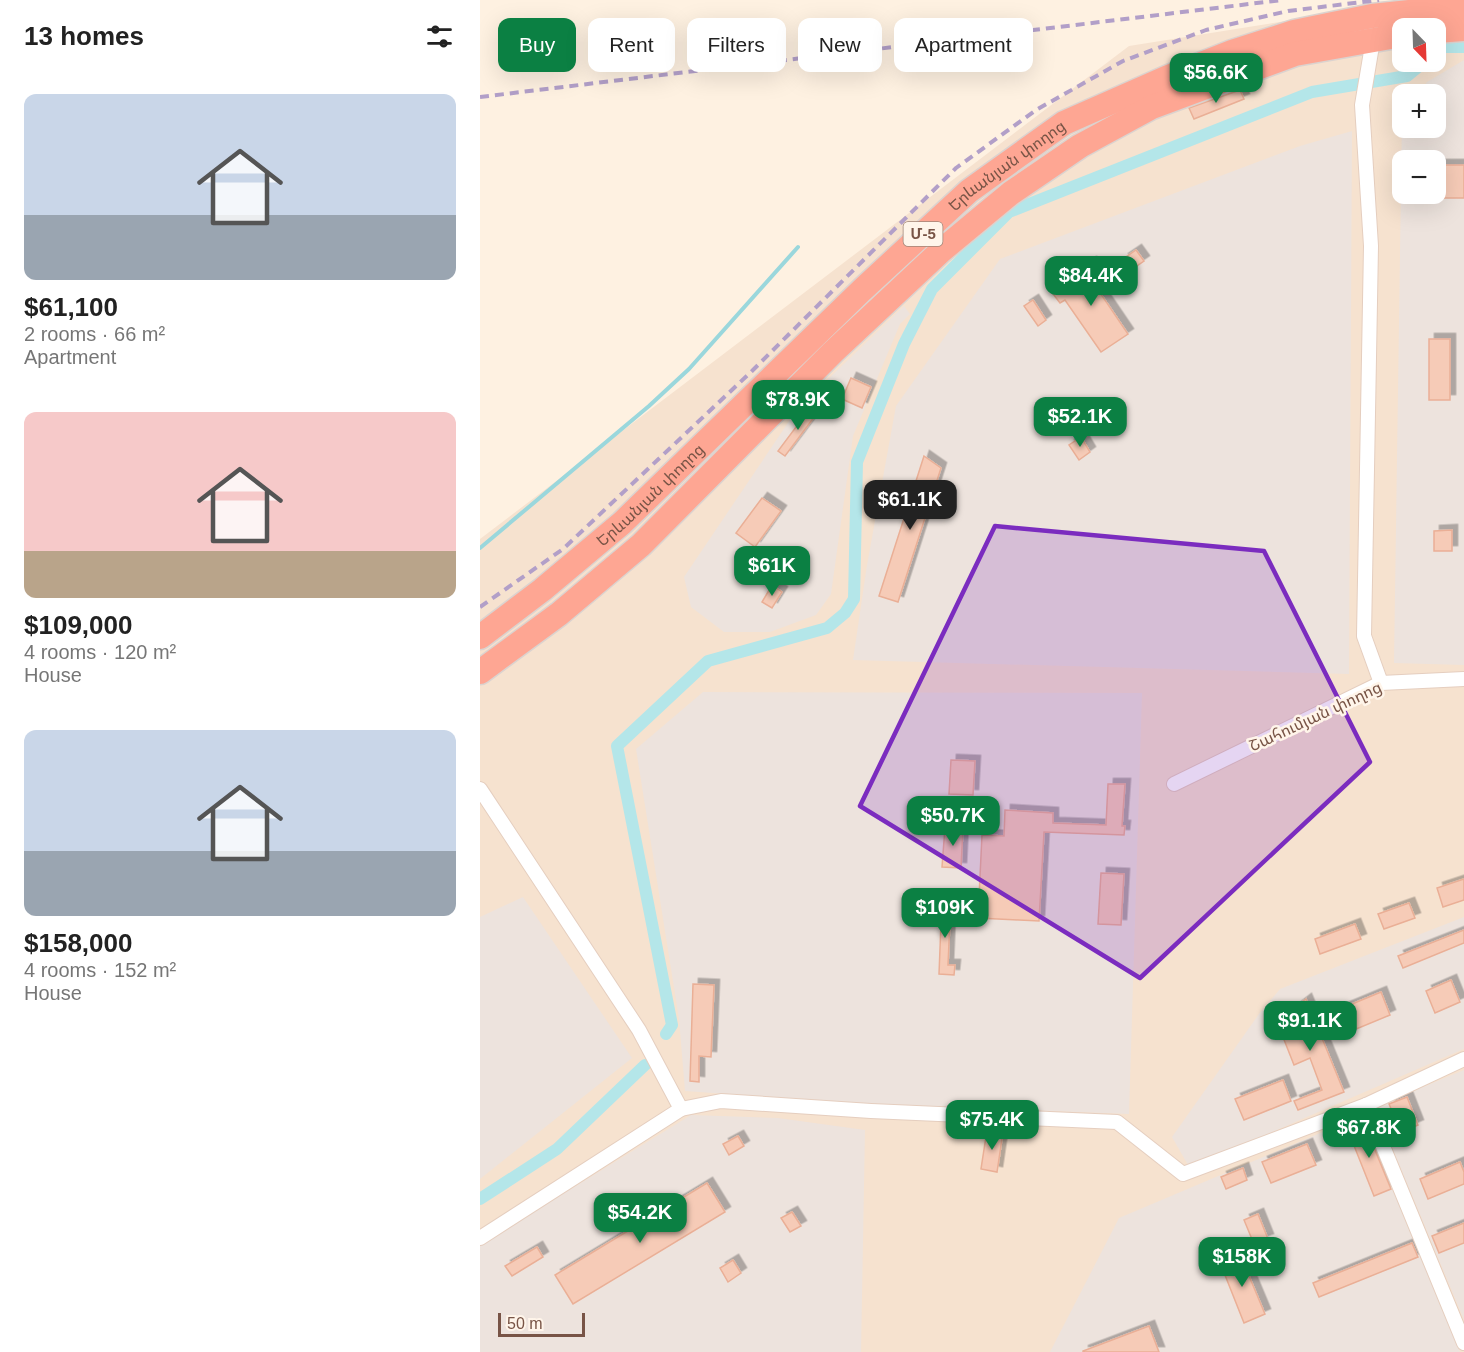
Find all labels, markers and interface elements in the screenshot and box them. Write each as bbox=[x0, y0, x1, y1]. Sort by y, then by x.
chip: Buy bbox=[498, 18, 576, 72]
chip: Rent bbox=[588, 18, 675, 72]
chip: Filters bbox=[687, 18, 786, 72]
chip: New bbox=[798, 18, 882, 72]
chip: Apartment bbox=[894, 18, 1033, 72]
north arrow bbox=[1392, 18, 1446, 72]
map controls bbox=[1392, 18, 1446, 204]
icon: filters bbox=[423, 20, 456, 53]
text: 13 homes bbox=[24, 21, 144, 51]
pin: $56.6K bbox=[1167, 53, 1265, 104]
text: $56.6K bbox=[1184, 61, 1248, 83]
button: + bbox=[1392, 84, 1446, 138]
street label: Երևանյան փողոց bbox=[945, 117, 1069, 215]
icon: home bbox=[186, 133, 294, 241]
button: − bbox=[1392, 150, 1446, 204]
road number: Մ-5 bbox=[904, 222, 942, 246]
pin: $84.4K bbox=[1042, 256, 1140, 307]
text: $84.4K bbox=[1059, 264, 1123, 286]
text: $61,100 bbox=[24, 292, 118, 322]
text: 2 rooms · 66 m² bbox=[24, 323, 165, 345]
text: Apartment bbox=[24, 346, 116, 368]
pin: $78.9K bbox=[749, 380, 847, 431]
text: $78.9K bbox=[766, 388, 830, 410]
pin: $52.1K bbox=[1031, 397, 1129, 448]
text: $52.1K bbox=[1048, 405, 1112, 427]
street label: Երևանյան փողոց bbox=[593, 440, 708, 550]
icon: home bbox=[186, 451, 294, 559]
pin: $61.1K bbox=[861, 480, 959, 531]
text: $61.1K bbox=[878, 488, 942, 510]
pin: $61K bbox=[736, 546, 808, 597]
text: $61K bbox=[748, 554, 796, 576]
text: $109,000 bbox=[24, 610, 132, 640]
text: 4 rooms · 120 m² bbox=[24, 641, 176, 663]
text: House bbox=[24, 664, 82, 686]
street label: Շահումյան փողոց bbox=[1246, 678, 1385, 756]
icon: home bbox=[186, 769, 294, 877]
pin: $50.7K bbox=[904, 796, 1002, 847]
text: $50.7K bbox=[921, 804, 985, 826]
pin: $109K bbox=[903, 888, 987, 939]
text: $109K bbox=[916, 896, 974, 918]
text: $158,000 bbox=[24, 928, 132, 958]
text: 4 rooms · 152 m² bbox=[24, 959, 176, 981]
text: House bbox=[24, 982, 82, 1004]
pin: $91.1K bbox=[1261, 1001, 1359, 1052]
text: $91.1K bbox=[1278, 1009, 1342, 1031]
pin: $75.4K bbox=[943, 1100, 1041, 1151]
text: $75.4K bbox=[960, 1108, 1024, 1130]
pin: $67.8K bbox=[1320, 1108, 1418, 1159]
text: $67.8K bbox=[1337, 1116, 1401, 1138]
pin: $54.2K bbox=[591, 1193, 689, 1244]
text: $54.2K bbox=[608, 1201, 672, 1223]
pin: $158K bbox=[1200, 1237, 1284, 1288]
text: $158K bbox=[1213, 1245, 1271, 1267]
scale bar bbox=[498, 1310, 585, 1338]
text: 50 m bbox=[507, 1315, 543, 1332]

